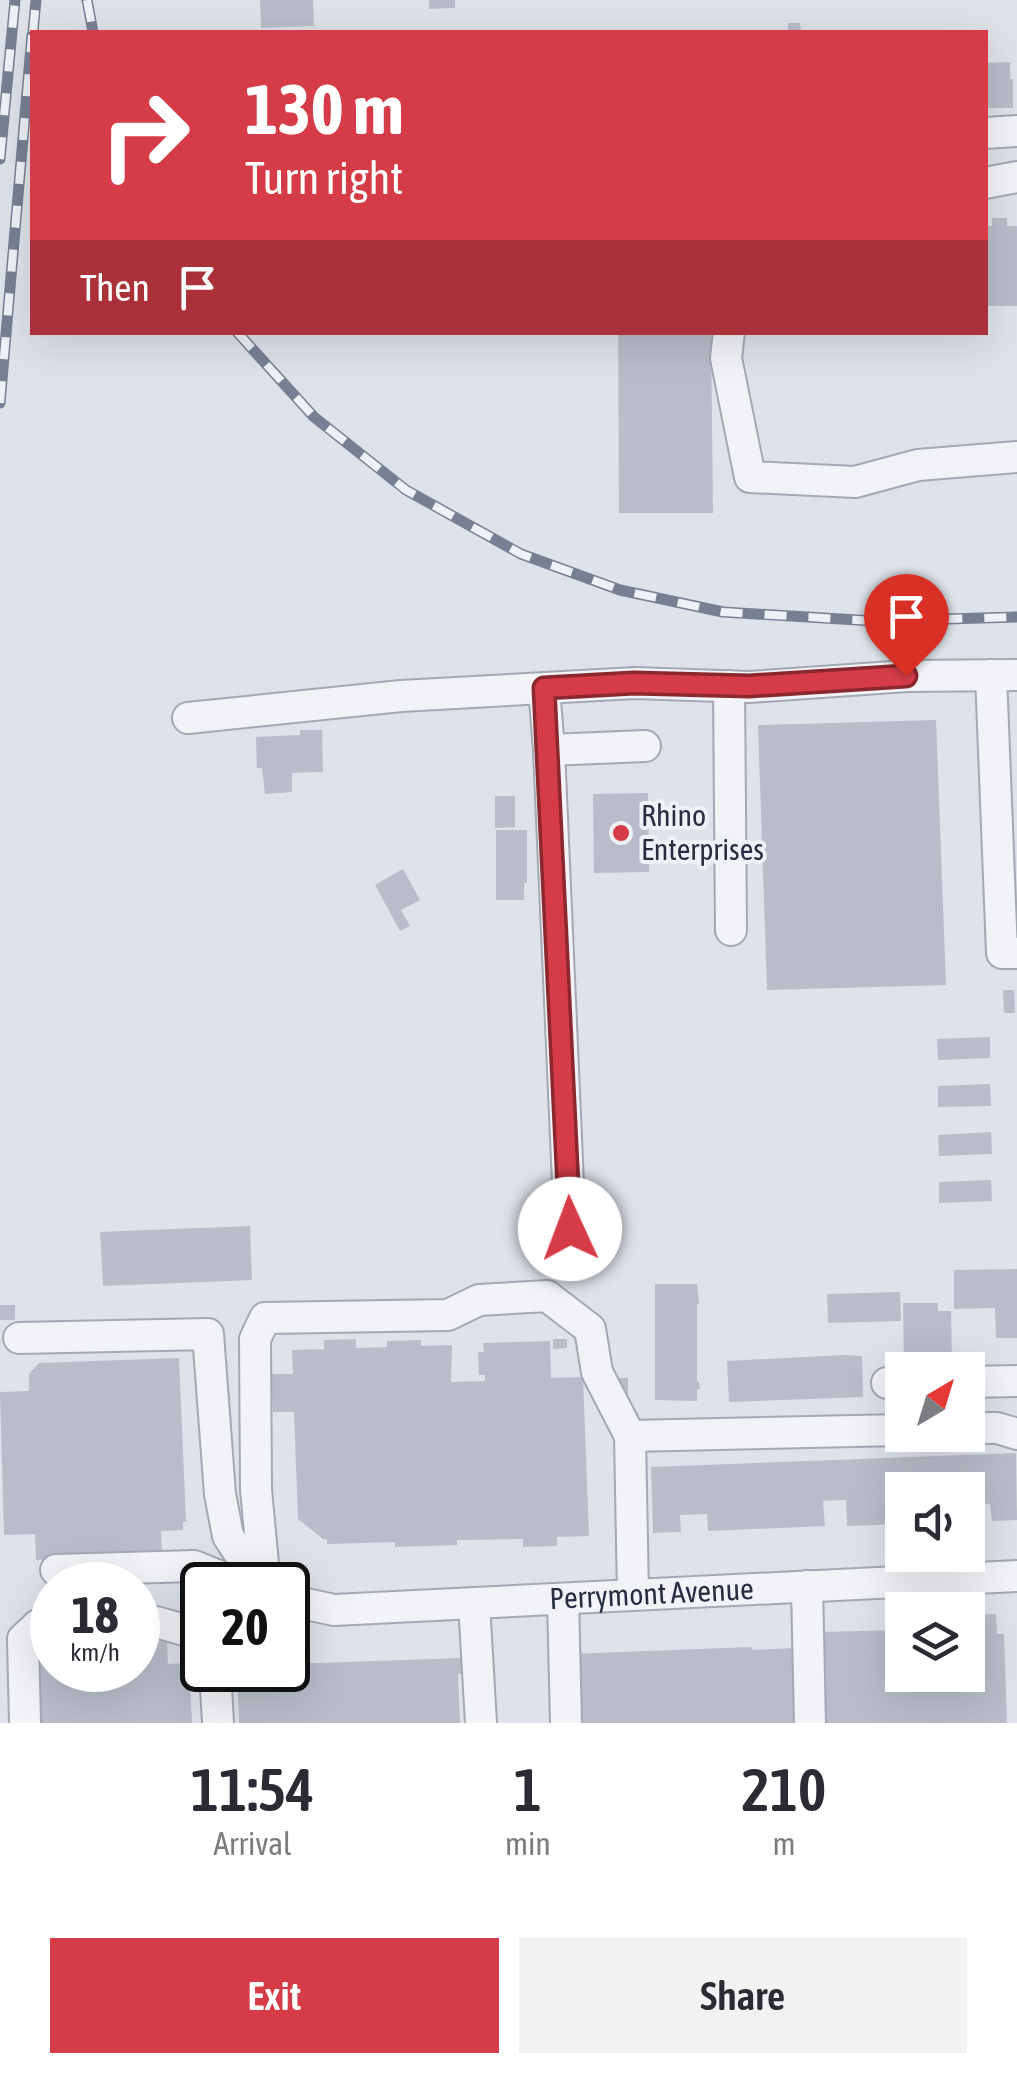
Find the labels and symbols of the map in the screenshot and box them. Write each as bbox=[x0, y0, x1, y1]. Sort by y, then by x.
pin bbox=[864, 574, 949, 677]
place label: Rhino Enterprises bbox=[641, 798, 764, 866]
marker: Rhino Enterprises bbox=[610, 822, 632, 844]
position arrow bbox=[518, 1177, 622, 1281]
north arrow bbox=[885, 1352, 985, 1452]
speed limit sign: 20 bbox=[180, 1562, 310, 1692]
street label: Perrymont Avenue bbox=[549, 1571, 754, 1615]

